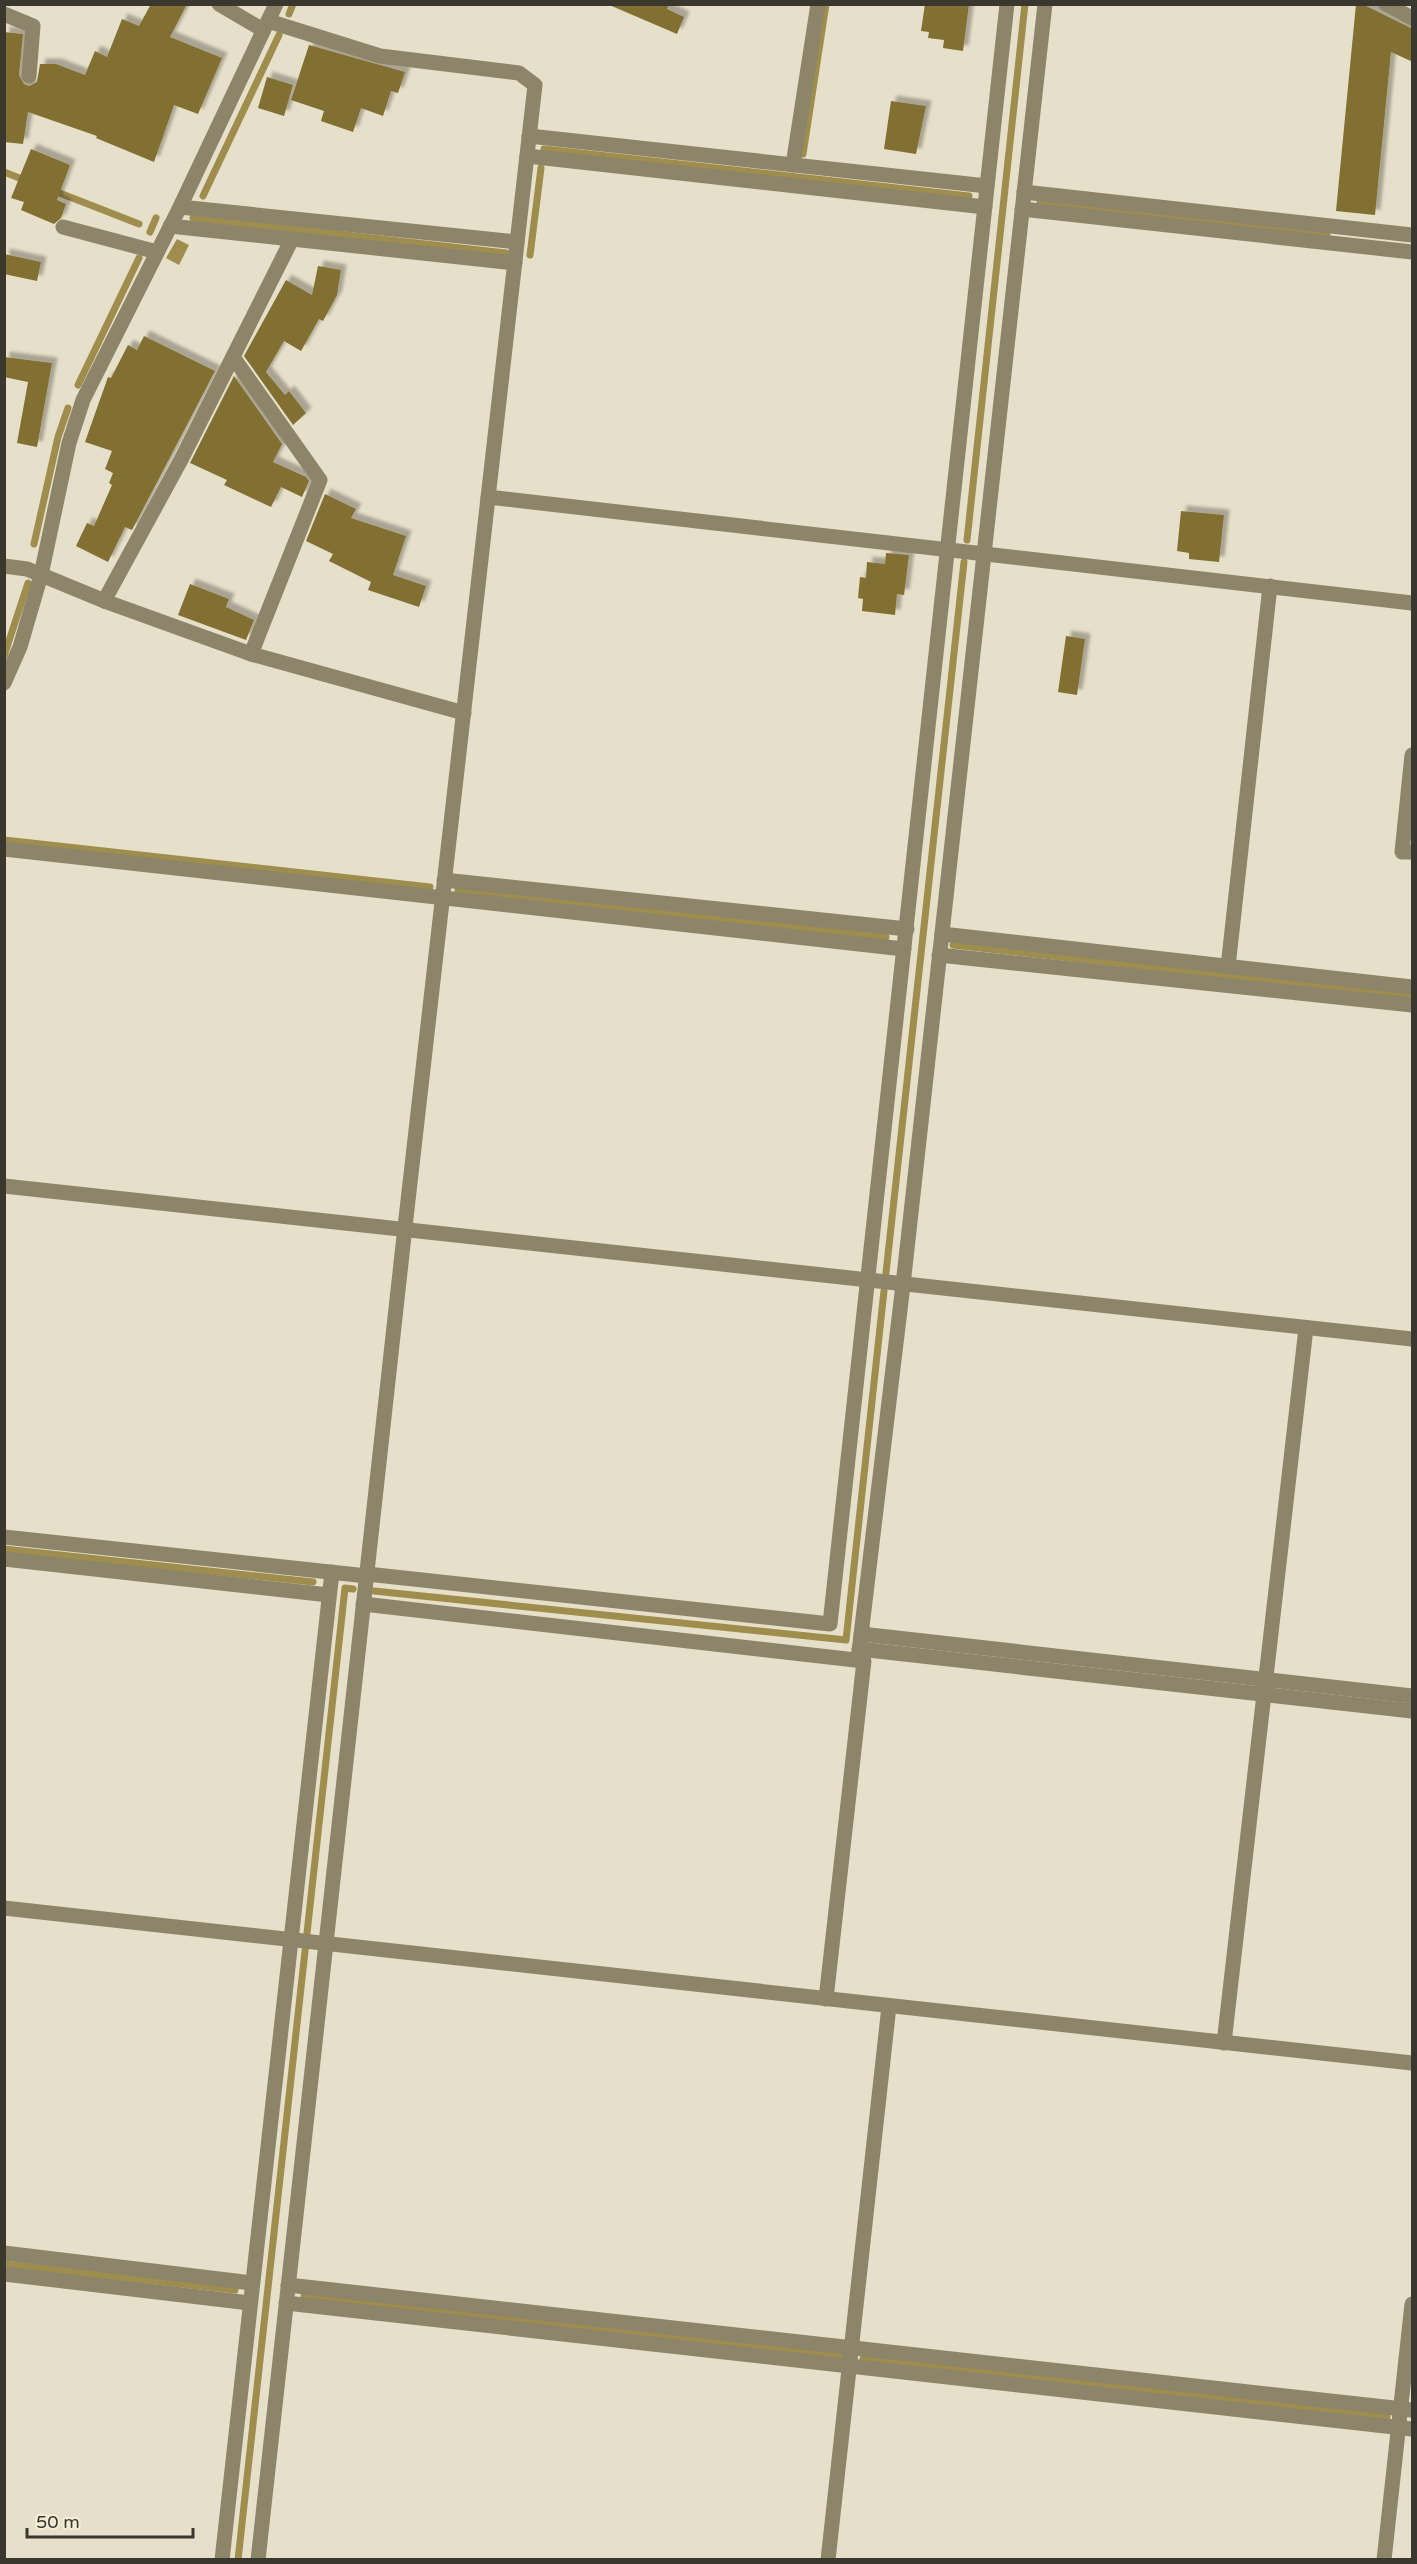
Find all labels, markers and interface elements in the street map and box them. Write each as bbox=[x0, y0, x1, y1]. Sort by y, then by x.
scale bar bbox=[27, 2501, 194, 2539]
text: 50 m bbox=[36, 2511, 80, 2533]

